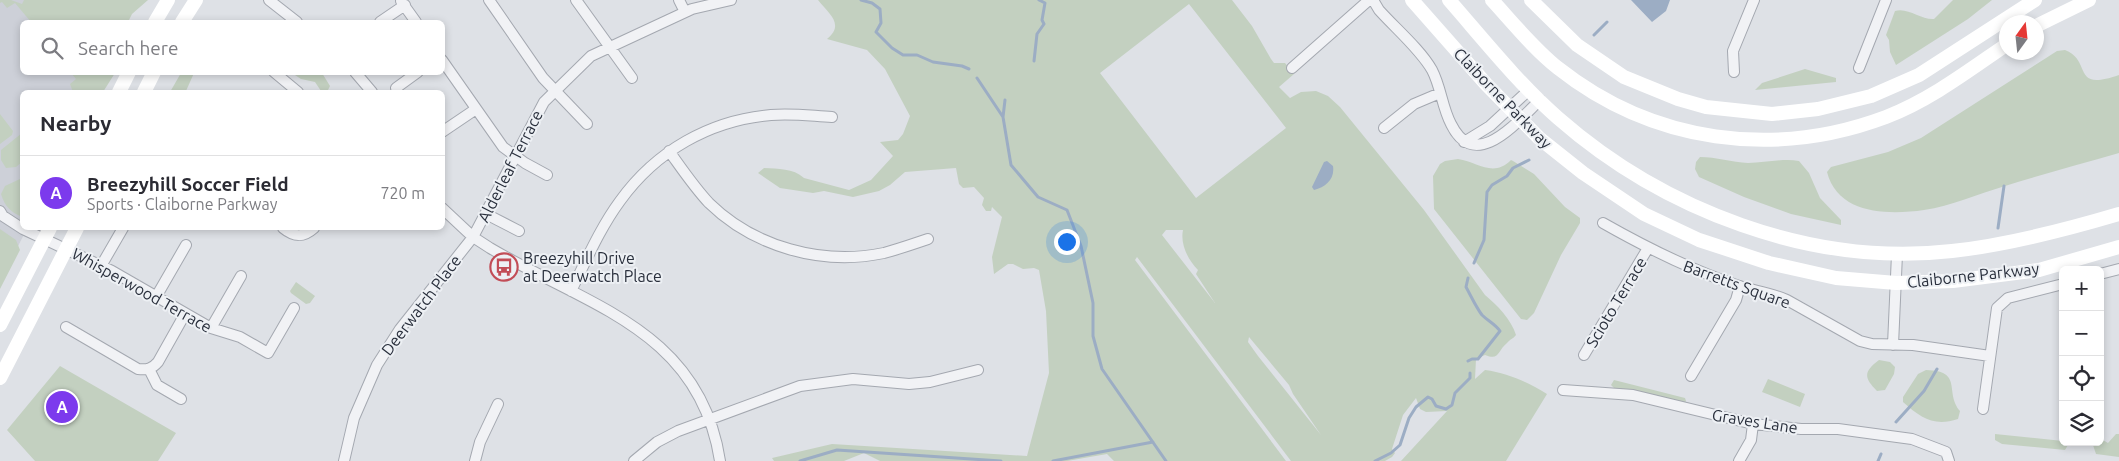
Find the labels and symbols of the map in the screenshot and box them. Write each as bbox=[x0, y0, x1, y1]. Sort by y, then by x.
north arrow bbox=[1999, 15, 2044, 60]
street label: Claiborne Parkway bbox=[1450, 44, 1556, 152]
street label: Alderleaf Terrace bbox=[474, 107, 546, 225]
your location bbox=[1054, 229, 1080, 255]
street label: Whisperwood Terrace bbox=[69, 244, 215, 336]
place label: Breezyhill Drive at Deerwatch Place bbox=[523, 249, 662, 285]
street label: Deerwatch Place bbox=[377, 251, 465, 359]
bus stop icon: Breezyhill Drive at Deerwatch Place bbox=[489, 252, 519, 282]
street label: Scioto Terrace bbox=[1582, 254, 1650, 350]
street label: Barretts Square bbox=[1681, 256, 1793, 312]
street label: Claiborne Parkway bbox=[1906, 259, 2040, 291]
pin: A bbox=[46, 388, 78, 426]
street label: Graves Lane bbox=[1711, 405, 1799, 437]

